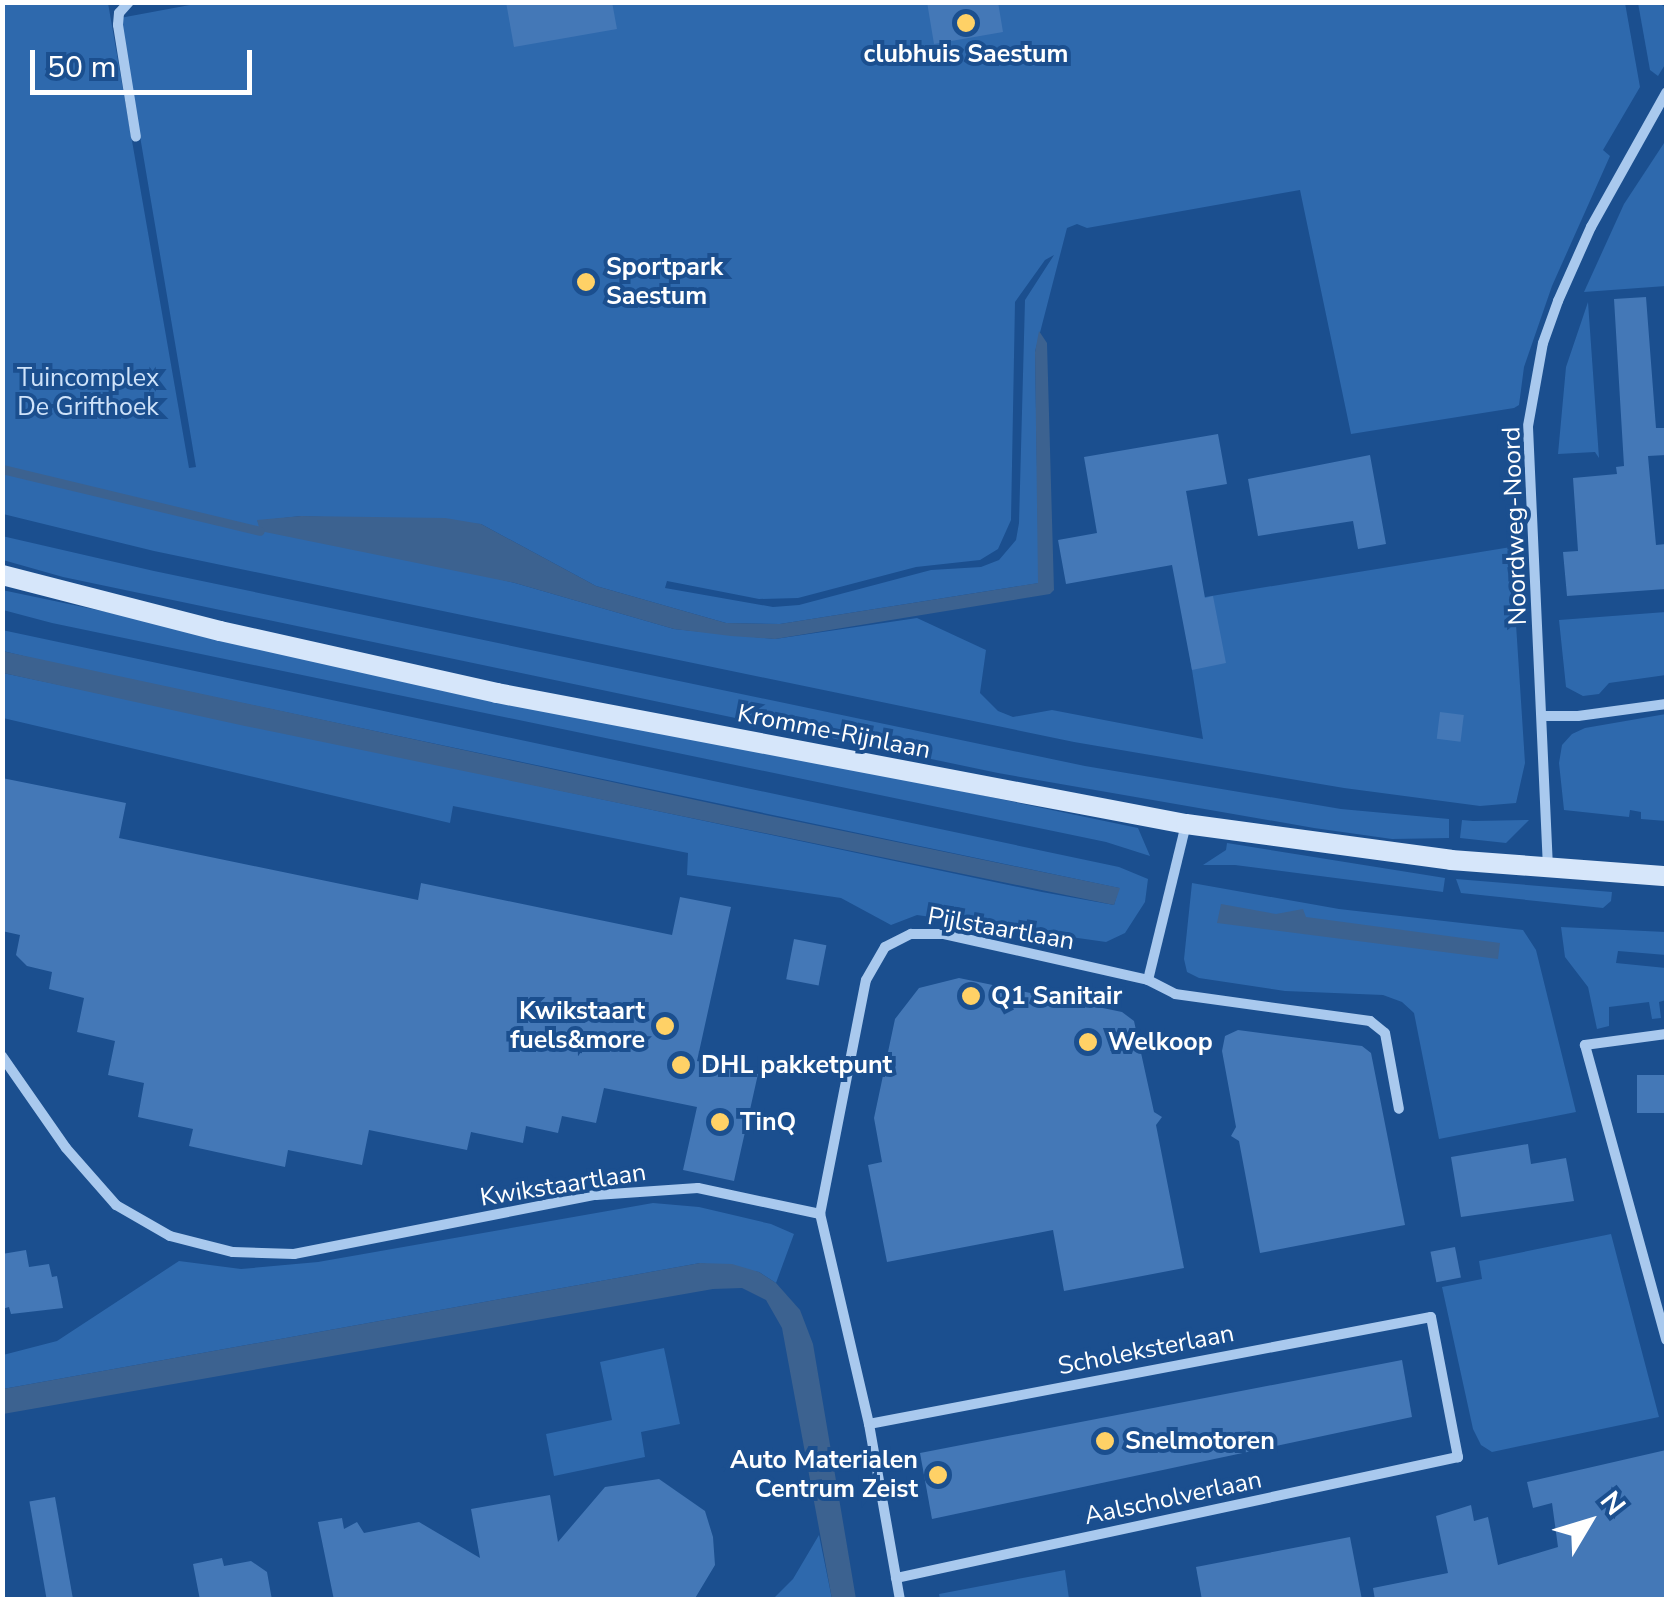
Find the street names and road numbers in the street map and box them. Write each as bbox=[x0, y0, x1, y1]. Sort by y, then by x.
street label: Noordweg-Noord bbox=[1497, 426, 1533, 626]
street label: Kromme-Rijnlaan bbox=[735, 699, 933, 765]
street label: Pijlstaartlaan bbox=[925, 901, 1077, 957]
street label: Kwikstaartlaan bbox=[478, 1157, 648, 1213]
street label: Scholeksterlaan bbox=[1055, 1318, 1237, 1382]
street label: Aalscholverlaan bbox=[1082, 1465, 1264, 1531]

